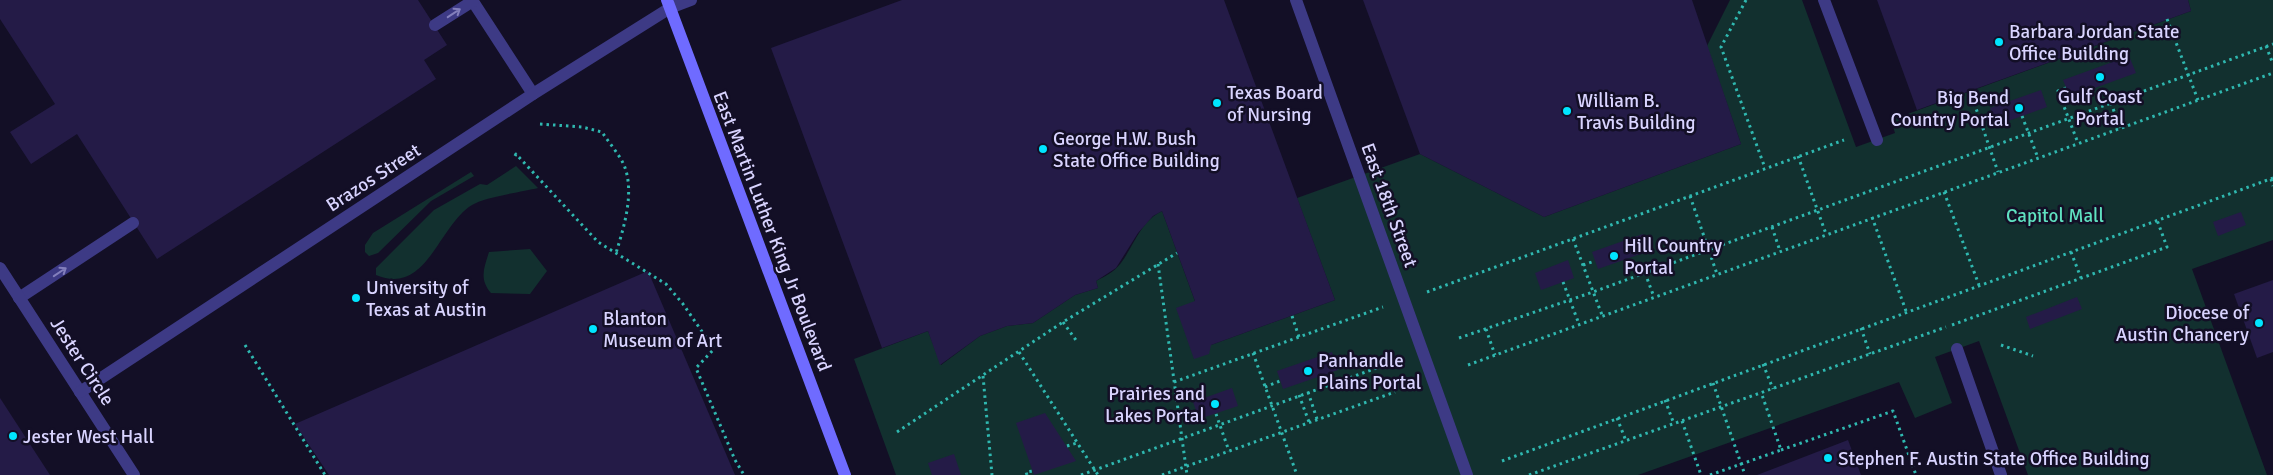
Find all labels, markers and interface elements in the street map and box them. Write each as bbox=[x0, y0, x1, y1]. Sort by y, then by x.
one-way arrow bbox=[446, 8, 460, 18]
place label: Barbara Jordan State Office Building bbox=[2009, 20, 2180, 66]
marker: Barbara Jordan State Office Building bbox=[1993, 36, 2005, 48]
marker: Gulf Coast Portal bbox=[2094, 71, 2106, 83]
place label: Texas Board of Nursing bbox=[1227, 81, 1323, 127]
place label: Gulf Coast Portal bbox=[2058, 85, 2143, 131]
place label: Big Bend Country Portal bbox=[1890, 86, 2009, 132]
street label: East Martin Luther King Jr Boulevard bbox=[707, 88, 837, 375]
place label: William B. Travis Building bbox=[1577, 89, 1696, 135]
marker: Texas Board of Nursing bbox=[1211, 97, 1223, 109]
marker: Big Bend Country Portal bbox=[2013, 102, 2025, 114]
marker: William B. Travis Building bbox=[1561, 105, 1573, 117]
place label: George H.W. Bush State Office Building bbox=[1053, 127, 1220, 173]
street label: Brazos Street bbox=[322, 138, 426, 217]
street label: East 18th Street bbox=[1355, 140, 1423, 271]
marker: George H.W. Bush State Office Building bbox=[1037, 143, 1049, 155]
park label: Capitol Mall bbox=[2006, 204, 2104, 228]
place label: Hill Country Portal bbox=[1624, 234, 1722, 280]
marker: Hill Country Portal bbox=[1608, 250, 1620, 262]
one-way arrow bbox=[53, 266, 67, 277]
place label: University of Texas at Austin bbox=[366, 276, 487, 322]
marker: University of Texas at Austin bbox=[350, 292, 362, 304]
place label: Diocese of Austin Chancery bbox=[2116, 301, 2251, 347]
place label: Blanton Museum of Art bbox=[603, 307, 723, 353]
street label: Jester Circle bbox=[45, 313, 120, 410]
marker: Diocese of Austin Chancery bbox=[2253, 317, 2265, 329]
marker: Blanton Museum of Art bbox=[587, 323, 599, 335]
place label: Panhandle Plains Portal bbox=[1318, 349, 1421, 395]
marker: Panhandle Plains Portal bbox=[1302, 365, 1314, 377]
place label: Prairies and Lakes Portal bbox=[1105, 382, 1205, 428]
marker: Prairies and Lakes Portal bbox=[1209, 398, 1221, 410]
place label: Jester West Hall bbox=[23, 425, 154, 449]
marker: Jester West Hall bbox=[7, 430, 19, 442]
place label: Stephen F. Austin State Office Building bbox=[1838, 447, 2150, 471]
marker: Stephen F. Austin State Office Building bbox=[1822, 452, 1834, 464]

